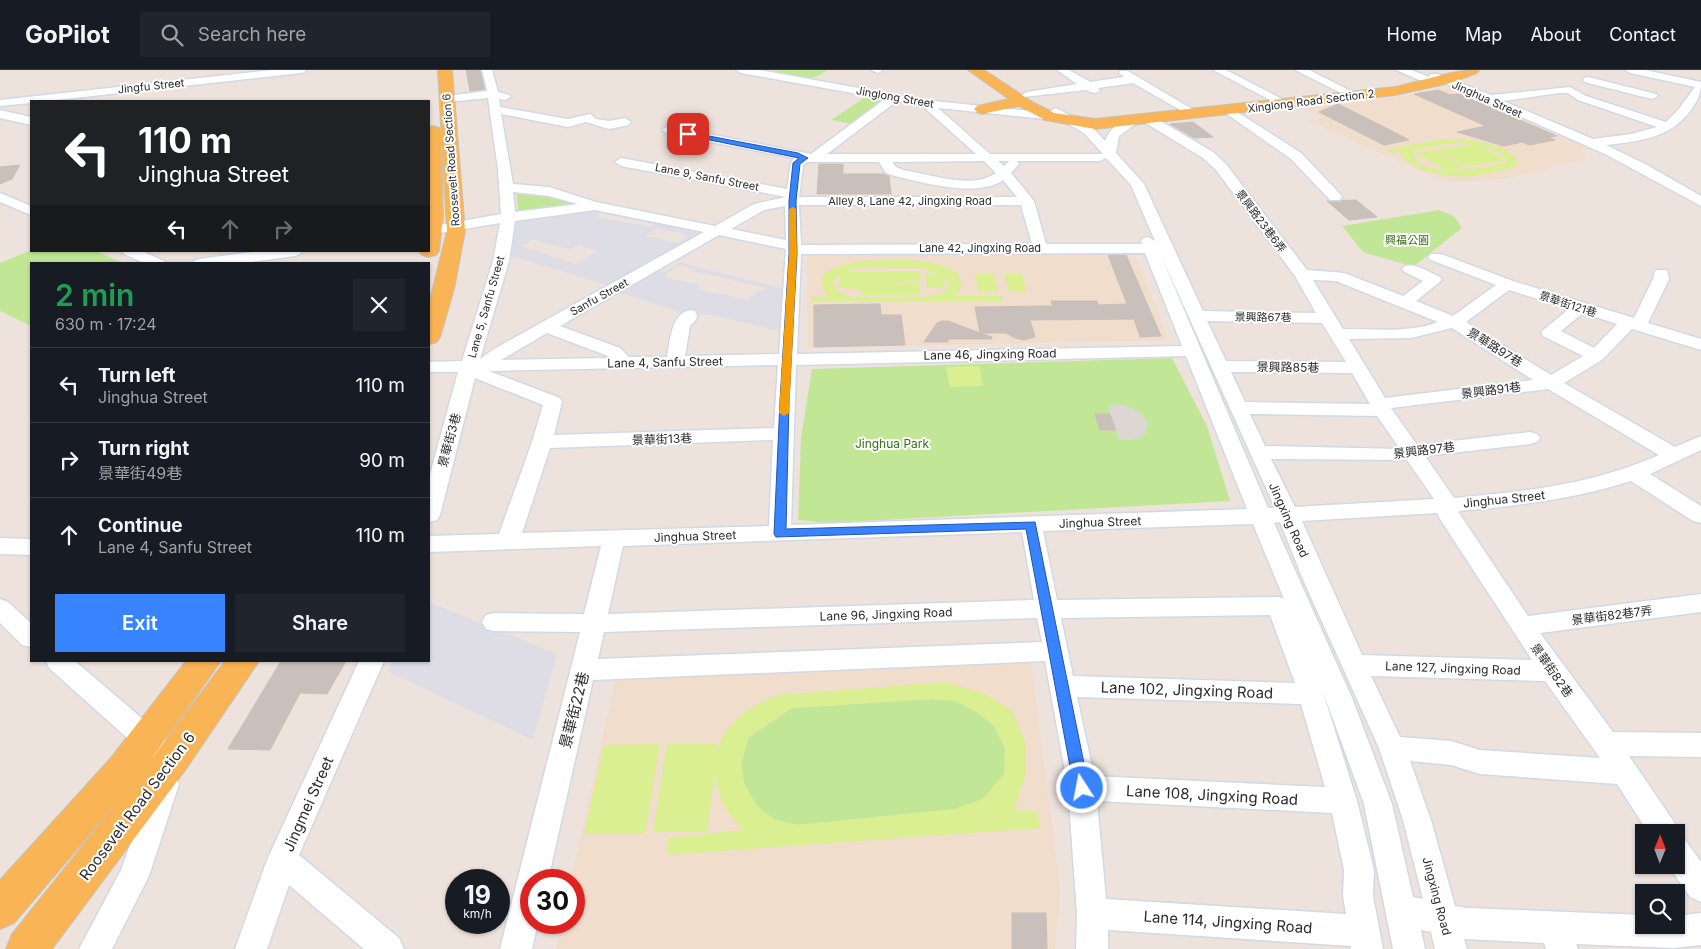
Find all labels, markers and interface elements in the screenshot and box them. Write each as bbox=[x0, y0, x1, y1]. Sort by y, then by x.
search box bbox=[140, 12, 490, 57]
text: GoPilot bbox=[25, 20, 110, 49]
icon: search bbox=[158, 21, 186, 49]
text: Search here bbox=[198, 23, 306, 46]
text: Home bbox=[1387, 24, 1437, 45]
text: Map bbox=[1465, 24, 1502, 45]
text: About bbox=[1530, 24, 1581, 45]
text: Contact bbox=[1609, 24, 1676, 45]
street label: Jingfu Street bbox=[117, 76, 185, 96]
street label: Jinghua Street bbox=[1450, 77, 1525, 121]
street label: Jinglong Street bbox=[855, 83, 935, 111]
street label: Xinglong Road Section 2 bbox=[1247, 86, 1375, 116]
street label: Roosevelt Road Section 6 bbox=[439, 93, 463, 227]
pin bbox=[667, 113, 709, 155]
text: 110 m bbox=[138, 119, 232, 161]
icon: left bbox=[55, 120, 120, 185]
icon: arrive bbox=[674, 120, 702, 148]
street label: Lane 9, Sanfu Street bbox=[654, 160, 761, 194]
text: Jinghua Street bbox=[138, 161, 289, 187]
street label: 景興路23巷6弄 bbox=[1233, 187, 1289, 255]
street label: Alley 8, Lane 42, Jingxing Road bbox=[828, 194, 992, 208]
icon: left bbox=[163, 215, 191, 243]
icon: ahead bbox=[216, 215, 244, 243]
icon: right bbox=[269, 215, 297, 243]
park label: 興福公園 bbox=[1385, 233, 1429, 247]
street label: Lane 42, Jingxing Road bbox=[919, 241, 1041, 255]
street label: Lane 5, Sanfu Street bbox=[465, 254, 507, 360]
street label: Sanfu Street bbox=[567, 275, 631, 319]
text: 2 min bbox=[55, 277, 134, 313]
button: close bbox=[353, 279, 405, 331]
street label: 景華街121巷 bbox=[1537, 288, 1599, 320]
street label: 景興路67巷 bbox=[1234, 310, 1292, 324]
text: 630 m · 17:24 bbox=[55, 314, 157, 334]
street label: 景華路97巷 bbox=[1465, 324, 1525, 370]
street label: Lane 46, Jingxing Road bbox=[923, 345, 1057, 363]
street label: Lane 4, Sanfu Street bbox=[607, 353, 723, 371]
street label: 景興路85巷 bbox=[1257, 359, 1319, 375]
text: Turn left bbox=[98, 364, 176, 387]
icon: left bbox=[55, 371, 83, 399]
text: 110 m bbox=[356, 374, 405, 397]
street label: 景興路91巷 bbox=[1460, 379, 1522, 401]
text: Jinghua Street bbox=[98, 387, 208, 407]
street label: 景華街3巷 bbox=[435, 411, 463, 469]
street label: 景華街13巷 bbox=[632, 430, 692, 448]
park label: Jinghua Park bbox=[855, 436, 930, 451]
text: Turn right bbox=[98, 437, 189, 460]
street label: 景興路97巷 bbox=[1392, 439, 1456, 461]
icon: right bbox=[55, 446, 83, 474]
text: 90 m bbox=[359, 449, 405, 472]
text: 景華街49巷 bbox=[98, 463, 182, 483]
street label: Jingxing Road bbox=[1266, 480, 1312, 560]
street label: Jinghua Street bbox=[1462, 487, 1546, 511]
street label: Jinghua Street bbox=[1059, 513, 1141, 531]
text: Continue bbox=[98, 514, 183, 537]
icon: ahead bbox=[55, 521, 83, 549]
text: 110 m bbox=[356, 524, 405, 547]
street label: Jinghua Street bbox=[654, 527, 736, 545]
text: Lane 4, Sanfu Street bbox=[98, 537, 252, 557]
button: Exit bbox=[55, 594, 225, 652]
button: Share bbox=[235, 594, 405, 652]
street label: 景華街82巷7弄 bbox=[1571, 603, 1653, 627]
street label: Lane 96, Jingxing Road bbox=[819, 604, 953, 624]
street label: 景華街82巷 bbox=[1528, 640, 1576, 700]
street label: Lane 127, Jingxing Road bbox=[1385, 658, 1521, 678]
street label: 景華街22巷 bbox=[555, 670, 593, 750]
street label: Lane 102, Jingxing Road bbox=[1100, 677, 1274, 703]
street label: Roosevelt Road Section 6 bbox=[75, 728, 199, 884]
street label: Jingmei Street bbox=[279, 753, 338, 855]
position arrow bbox=[1055, 761, 1107, 813]
street label: Lane 108, Jingxing Road bbox=[1125, 781, 1299, 809]
north arrow bbox=[1635, 824, 1685, 874]
map controls bbox=[1635, 824, 1685, 934]
street label: Jingxing Road bbox=[1419, 855, 1455, 937]
speed limit sign: 30 bbox=[520, 869, 585, 934]
text: 19 bbox=[464, 880, 491, 910]
button: search bbox=[1635, 884, 1685, 934]
text: km/h bbox=[463, 906, 492, 921]
street label: Lane 114, Jingxing Road bbox=[1143, 907, 1313, 937]

